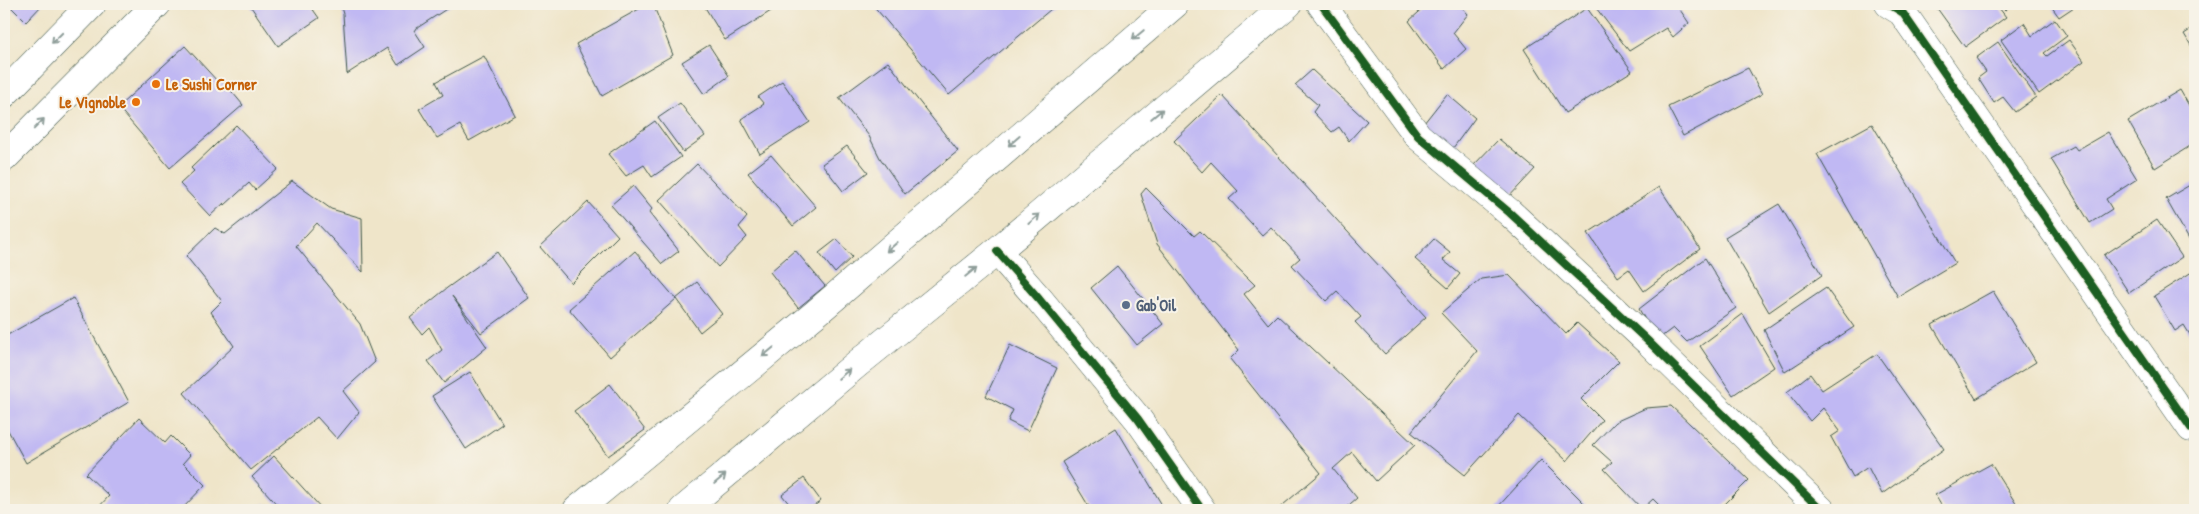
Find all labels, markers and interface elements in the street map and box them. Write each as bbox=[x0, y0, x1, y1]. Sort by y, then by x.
one-way arrow bbox=[1132, 29, 1145, 40]
one-way arrow bbox=[51, 32, 63, 44]
place label: Le Sushi Corner bbox=[166, 73, 258, 95]
marker: Le Sushi Corner bbox=[150, 78, 162, 90]
place label: Le Vignoble bbox=[59, 91, 127, 114]
marker: Le Vignoble bbox=[130, 96, 142, 108]
one-way arrow bbox=[1150, 108, 1163, 119]
one-way arrow bbox=[33, 118, 45, 131]
one-way arrow bbox=[1008, 135, 1021, 146]
one-way arrow bbox=[1027, 214, 1040, 225]
one-way arrow bbox=[885, 241, 898, 253]
one-way arrow bbox=[964, 267, 977, 278]
place label: Gab'Oil bbox=[1136, 294, 1177, 316]
marker: Gab'Oil bbox=[1120, 299, 1132, 311]
one-way arrow bbox=[762, 347, 775, 358]
one-way arrow bbox=[838, 369, 851, 380]
one-way arrow bbox=[713, 473, 726, 484]

